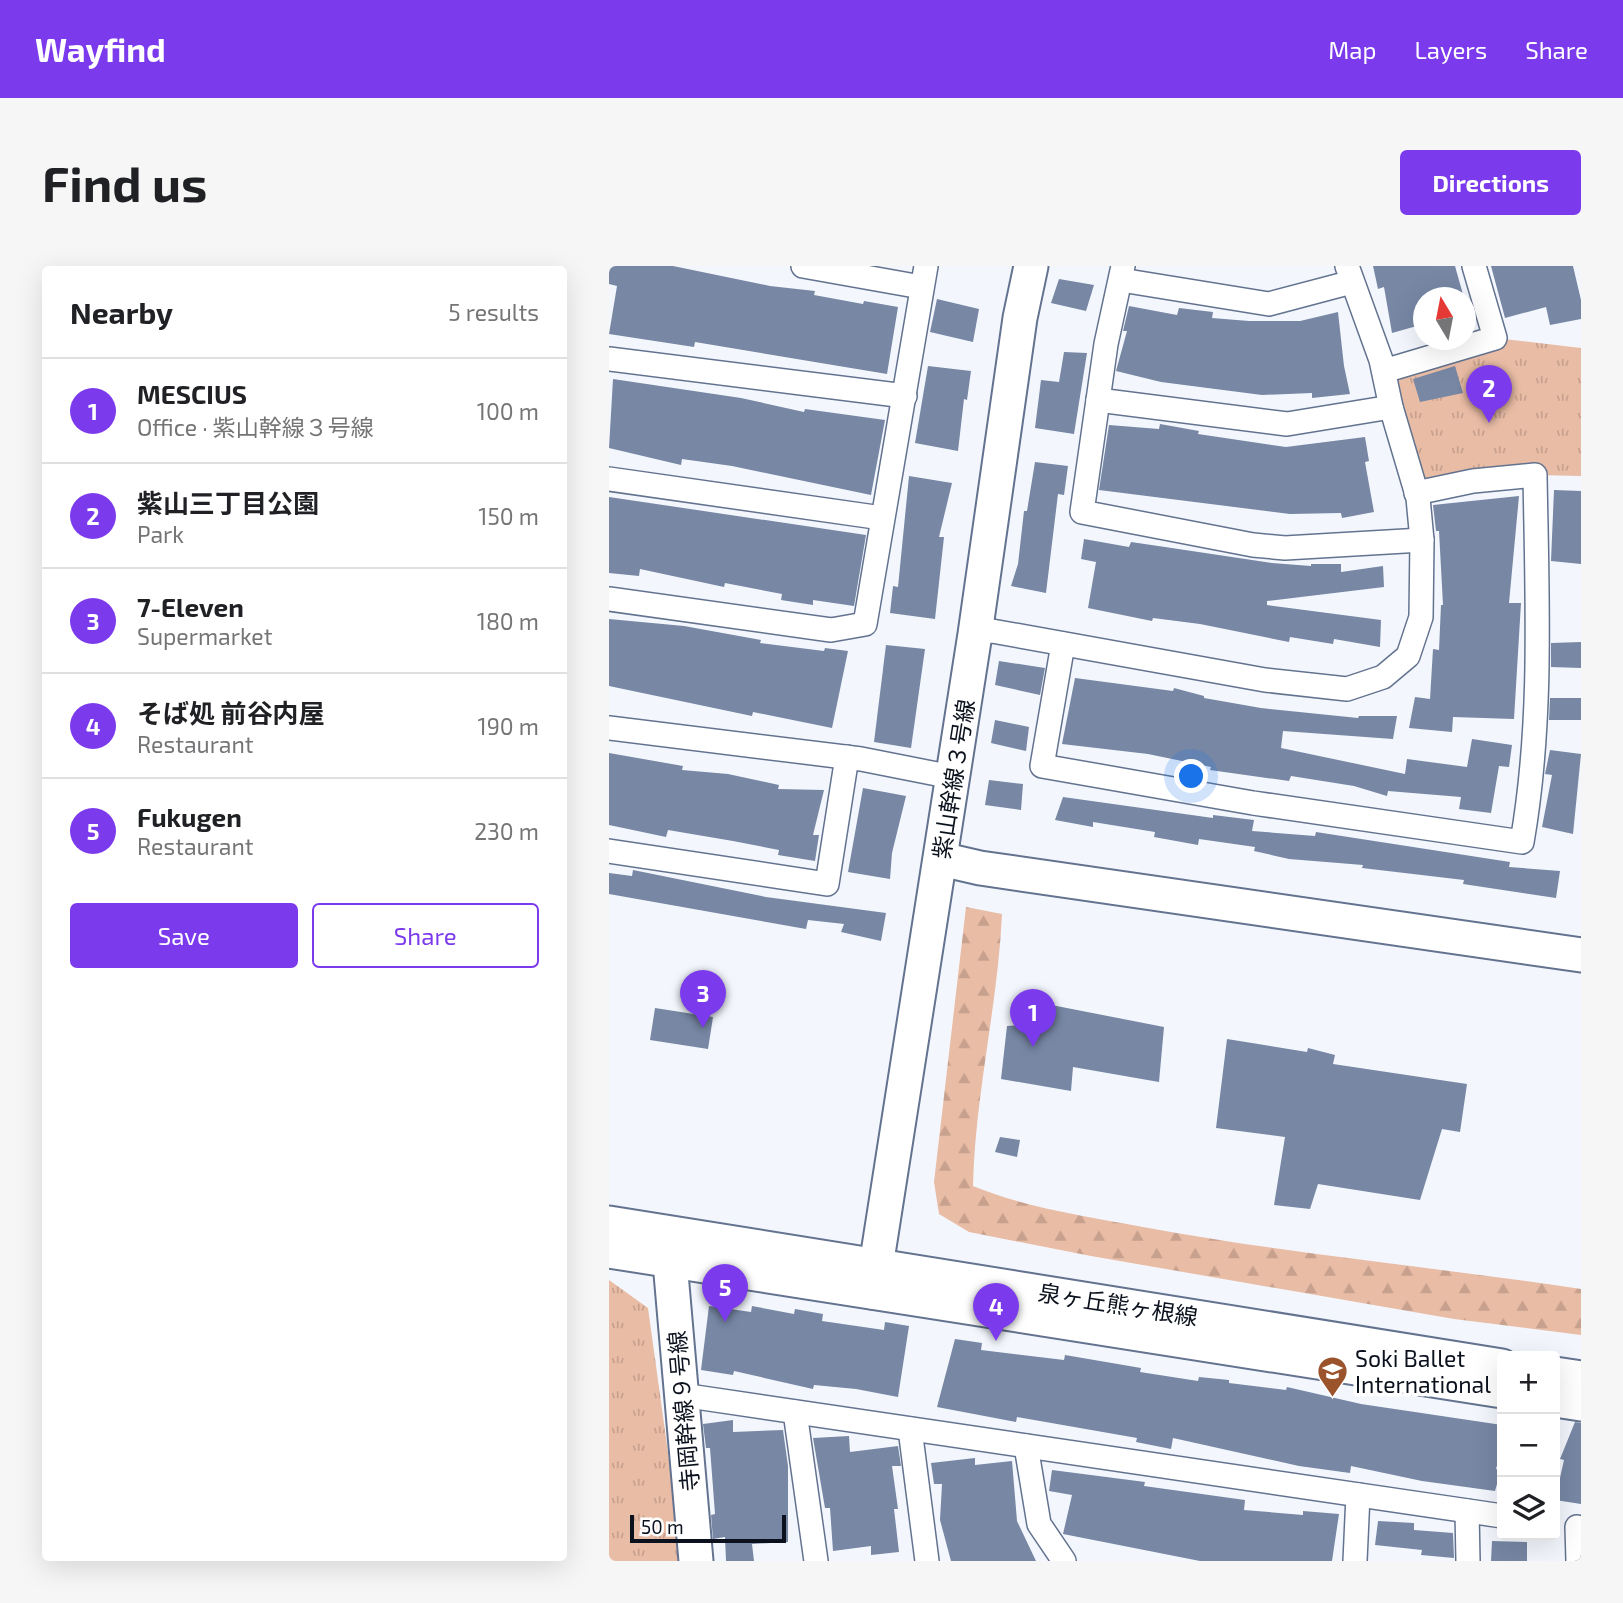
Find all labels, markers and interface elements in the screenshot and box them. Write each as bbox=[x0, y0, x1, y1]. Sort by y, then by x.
text: Wayfind bbox=[35, 29, 166, 69]
text: Map bbox=[1328, 35, 1376, 64]
text: Layers bbox=[1414, 35, 1487, 64]
text: Share bbox=[1525, 35, 1588, 64]
button: Directions bbox=[1400, 150, 1581, 215]
text: Find us bbox=[42, 153, 207, 212]
north arrow bbox=[1413, 287, 1476, 350]
text: Nearby bbox=[70, 294, 173, 330]
text: 5 results bbox=[448, 298, 539, 326]
pin: 2 bbox=[1466, 365, 1512, 423]
text: MESCIUS bbox=[137, 378, 247, 409]
text: 1 bbox=[88, 397, 98, 425]
text: 100 m bbox=[477, 397, 539, 425]
text: Office · 紫山幹線３号線 bbox=[137, 413, 374, 441]
text: 紫山三丁目公園 bbox=[137, 487, 319, 518]
text: 2 bbox=[86, 502, 100, 530]
text: 150 m bbox=[478, 502, 539, 530]
text: Park bbox=[137, 520, 184, 548]
text: 7-Eleven bbox=[137, 591, 244, 622]
text: 3 bbox=[86, 607, 100, 635]
text: 180 m bbox=[477, 607, 539, 635]
text: Supermarket bbox=[137, 622, 272, 650]
text: そば処 前谷内屋 bbox=[137, 697, 325, 728]
street label: 紫山幹線３号線 bbox=[927, 697, 979, 861]
text: 4 bbox=[86, 712, 100, 740]
text: 190 m bbox=[478, 712, 539, 740]
text: Restaurant bbox=[137, 730, 254, 758]
your location bbox=[1174, 759, 1208, 793]
text: Fukugen bbox=[137, 801, 242, 832]
text: 5 bbox=[87, 817, 99, 845]
text: 230 m bbox=[474, 817, 539, 845]
text: Restaurant bbox=[137, 832, 254, 860]
button: Save bbox=[70, 903, 298, 968]
button: Share bbox=[312, 903, 539, 968]
pin: 3 bbox=[680, 970, 726, 1028]
pin: 1 bbox=[1010, 989, 1056, 1047]
pin: 5 bbox=[702, 1264, 748, 1322]
street label: 泉ヶ丘熊ヶ根線 bbox=[1036, 1278, 1200, 1330]
pin: 4 bbox=[973, 1283, 1019, 1341]
street label: 寺岡幹線９号線 bbox=[662, 1330, 704, 1492]
place label: Soki Ballet International bbox=[1355, 1344, 1491, 1398]
map controls bbox=[1497, 1351, 1560, 1540]
button: + bbox=[1497, 1351, 1560, 1414]
school or university icon: Soki Ballet International bbox=[1315, 1354, 1349, 1398]
button: − bbox=[1497, 1414, 1560, 1477]
button: layers bbox=[1497, 1477, 1560, 1540]
scale bar bbox=[630, 1512, 786, 1544]
text: 50 m bbox=[641, 1515, 684, 1538]

